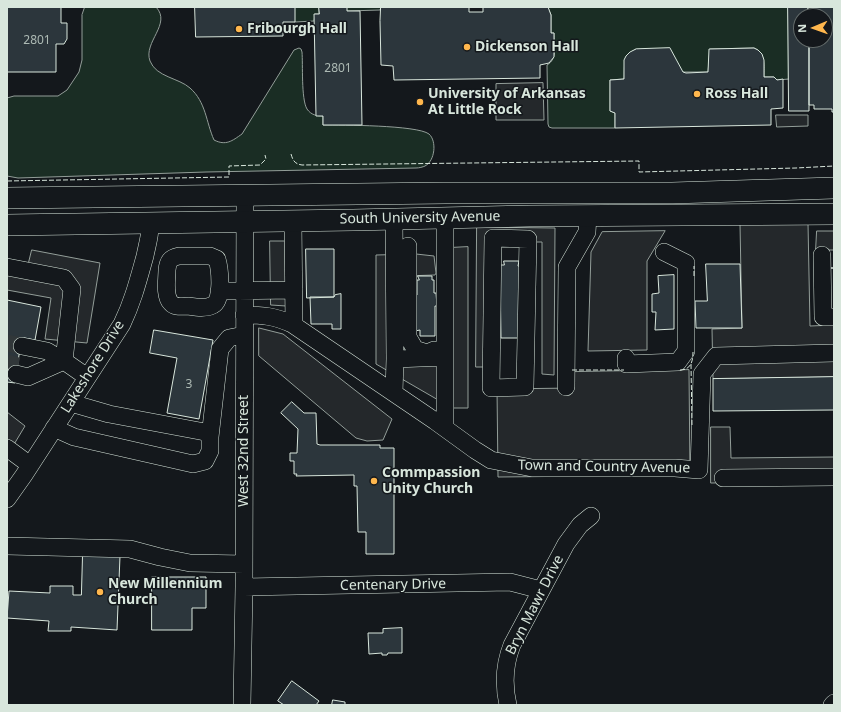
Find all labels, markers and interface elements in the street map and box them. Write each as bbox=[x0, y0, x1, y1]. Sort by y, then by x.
north arrow bbox=[793, 8, 833, 48]
place label: Fribourgh Hall bbox=[247, 21, 347, 37]
marker: Fribourgh Hall bbox=[234, 24, 244, 34]
text: N bbox=[794, 24, 809, 33]
house number: 2801 bbox=[23, 34, 51, 48]
place label: Dickenson Hall bbox=[475, 39, 579, 55]
marker: Dickenson Hall bbox=[462, 42, 472, 52]
house number: 2801 bbox=[324, 62, 352, 76]
place label: University of Arkansas At Little Rock bbox=[428, 86, 586, 118]
place label: Ross Hall bbox=[705, 86, 768, 102]
marker: Ross Hall bbox=[692, 89, 702, 99]
marker: University of Arkansas At Little Rock bbox=[415, 97, 425, 107]
street label: South University Avenue bbox=[339, 208, 501, 228]
street label: Lakeshore Drive bbox=[58, 318, 128, 416]
house number: 3 bbox=[186, 378, 192, 392]
street label: West 32nd Street bbox=[236, 395, 252, 507]
street label: Town and Country Avenue bbox=[518, 457, 690, 477]
place label: Commpassion Unity Church bbox=[382, 465, 480, 498]
marker: Commpassion Unity Church bbox=[369, 476, 379, 486]
street label: Bryn Mawr Drive bbox=[503, 552, 567, 658]
place label: New Millennium Church bbox=[108, 576, 222, 608]
street label: Centenary Drive bbox=[340, 576, 446, 594]
marker: New Millennium Church bbox=[95, 587, 105, 597]

